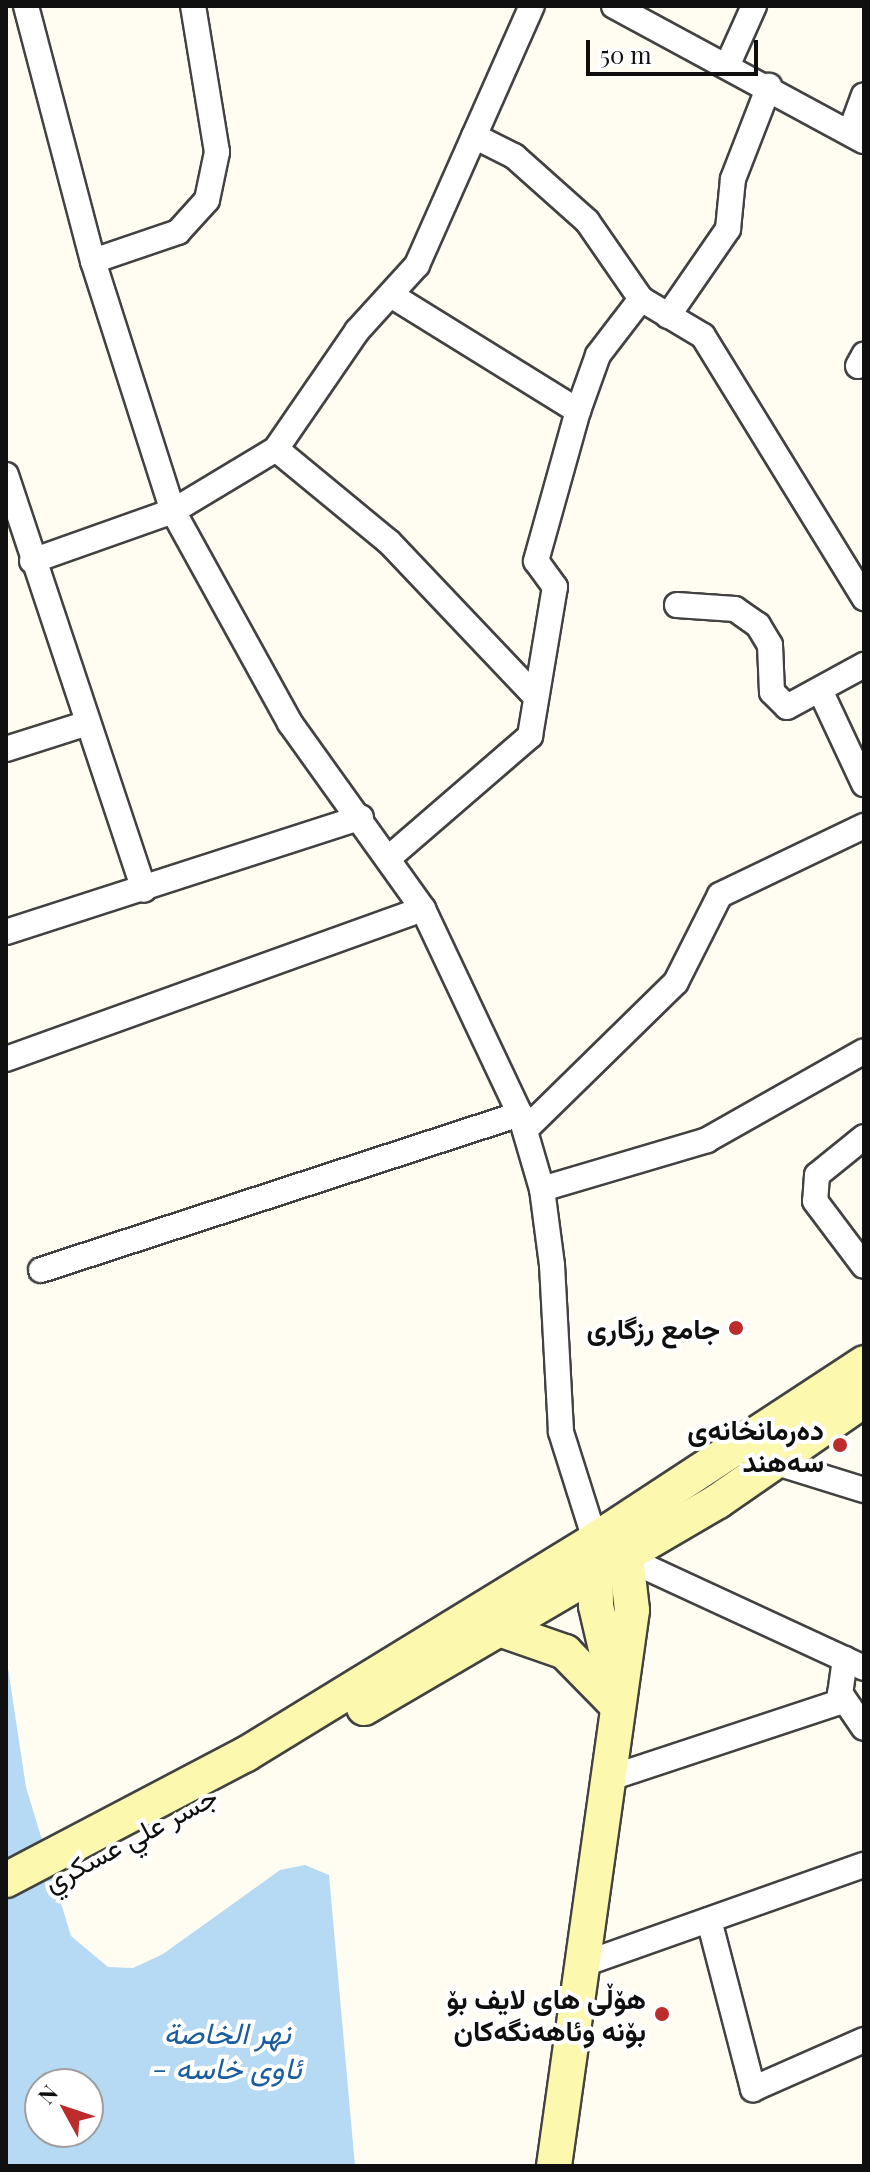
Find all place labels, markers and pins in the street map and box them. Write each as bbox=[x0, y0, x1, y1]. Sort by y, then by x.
place label: جامع رزگاری bbox=[586, 1311, 720, 1345]
marker: جامع رزگاری bbox=[727, 1319, 745, 1337]
place label: دەرمانخانەی سەهند bbox=[687, 1412, 824, 1478]
marker: دەرمانخانەی سەهند bbox=[831, 1436, 849, 1454]
place label: هۆڵی های لایف بۆ بۆنە وئاهەنگەکان bbox=[446, 1981, 646, 2047]
marker: هۆڵی های لایف بۆ بۆنە وئاهەنگەکان bbox=[653, 2005, 671, 2023]

